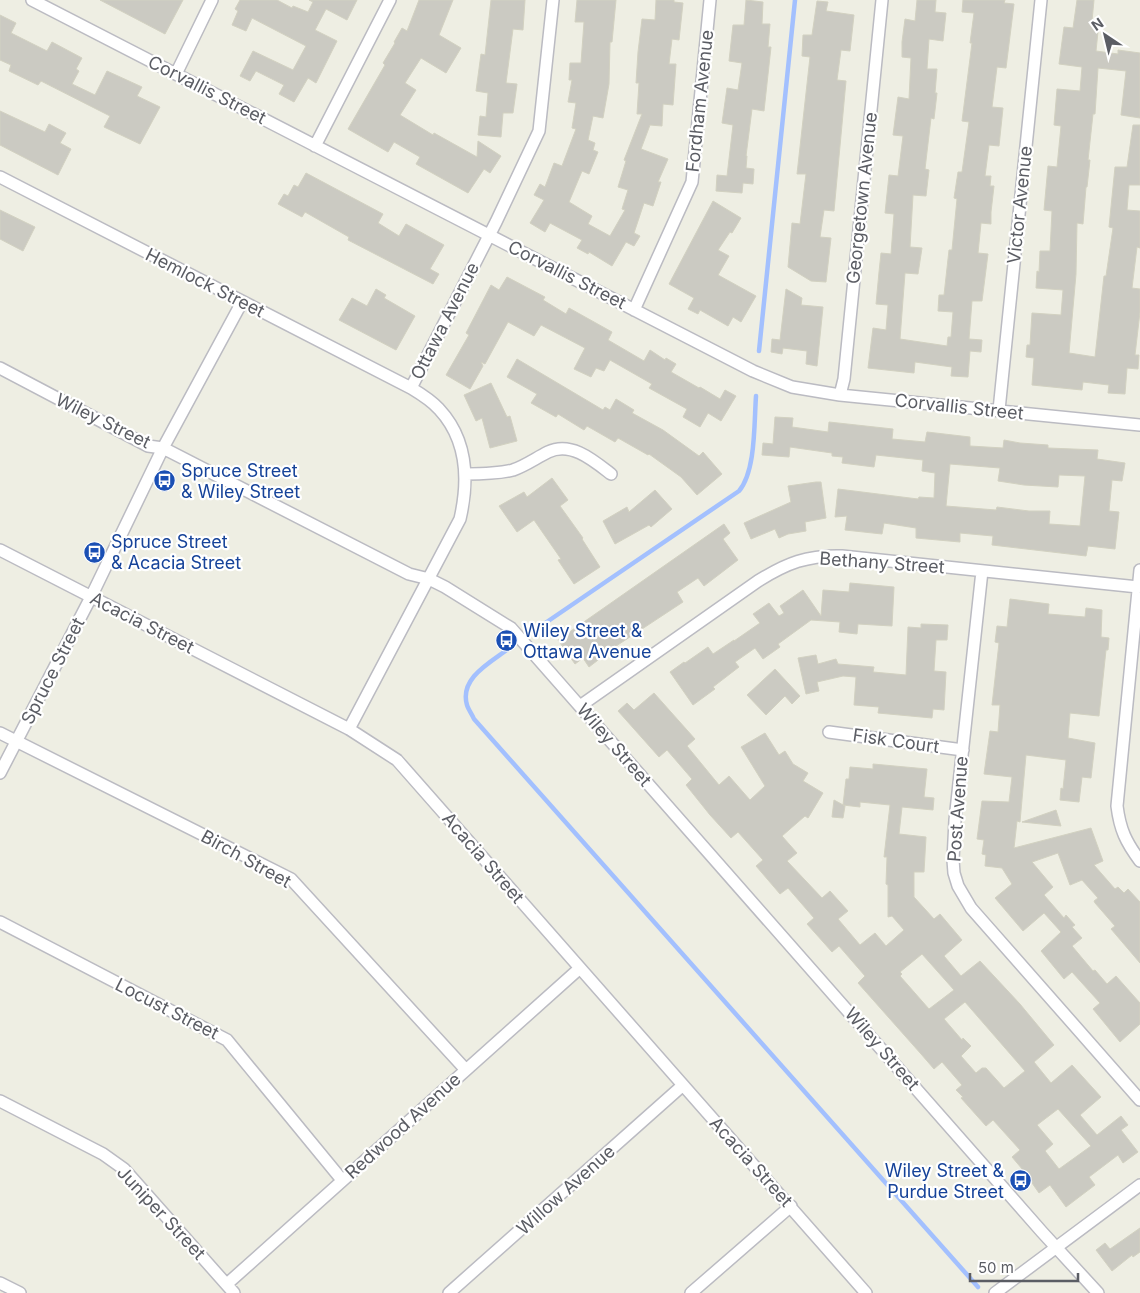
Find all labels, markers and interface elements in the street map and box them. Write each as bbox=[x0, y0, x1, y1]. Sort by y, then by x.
north arrow bbox=[1080, 10, 1130, 60]
text: N bbox=[1088, 14, 1107, 34]
street label: Fordham Avenue bbox=[682, 29, 717, 173]
street label: Corvallis Street bbox=[145, 51, 270, 128]
street label: Georgetown Avenue bbox=[842, 111, 881, 285]
street label: Victor Avenue bbox=[1003, 145, 1036, 265]
street label: Corvallis Street bbox=[505, 236, 630, 313]
street label: Hemlock Street bbox=[142, 244, 268, 322]
street label: Ottawa Avenue bbox=[406, 259, 483, 383]
street label: Wiley Street bbox=[53, 389, 154, 453]
street label: Corvallis Street bbox=[894, 389, 1025, 424]
place label: Spruce Street & Wiley Street bbox=[181, 460, 300, 502]
bus stop icon: Spruce Street & Wiley Street bbox=[153, 469, 177, 493]
place label: Spruce Street & Acacia Street bbox=[111, 531, 241, 573]
bus stop icon: Spruce Street & Acacia Street bbox=[83, 540, 107, 564]
street label: Bethany Street bbox=[819, 548, 945, 577]
street label: Acacia Street bbox=[87, 587, 198, 658]
street label: Spruce Street bbox=[17, 614, 88, 727]
place label: Wiley Street & Ottawa Avenue bbox=[523, 620, 651, 662]
bus stop icon: Wiley Street & Ottawa Avenue bbox=[495, 629, 519, 653]
street label: Wiley Street bbox=[573, 699, 656, 790]
street label: Fisk Court bbox=[852, 724, 941, 757]
street label: Post Avenue bbox=[943, 755, 972, 863]
street label: Acacia Street bbox=[438, 808, 529, 908]
street label: Birch Street bbox=[198, 825, 295, 892]
street label: Locust Street bbox=[112, 974, 222, 1044]
street label: Wiley Street bbox=[841, 1003, 924, 1094]
street label: Redwood Avenue bbox=[341, 1068, 465, 1183]
street label: Acacia Street bbox=[706, 1112, 797, 1211]
street label: Willow Avenue bbox=[512, 1140, 619, 1239]
place label: Wiley Street & Purdue Street bbox=[885, 1160, 1004, 1202]
street label: Juniper Street bbox=[113, 1162, 210, 1264]
bus stop icon: Wiley Street & Purdue Street bbox=[1008, 1169, 1032, 1193]
scale bar bbox=[970, 1250, 1078, 1282]
text: 50 m bbox=[978, 1258, 1014, 1277]

